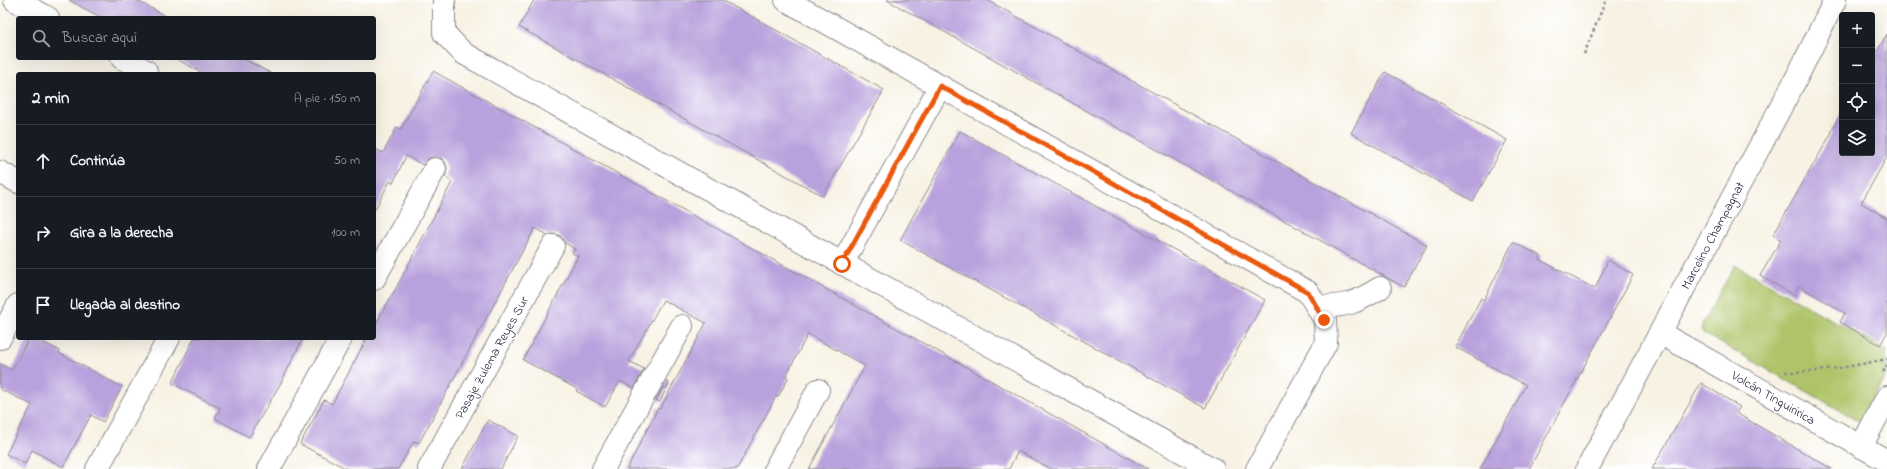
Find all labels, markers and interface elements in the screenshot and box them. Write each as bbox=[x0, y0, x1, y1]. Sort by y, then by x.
map controls bbox=[1839, 12, 1875, 156]
button: + bbox=[1839, 12, 1875, 48]
search box bbox=[16, 16, 376, 60]
icon: search bbox=[30, 27, 52, 49]
text: Buscar aquí bbox=[62, 27, 137, 49]
button: − bbox=[1839, 48, 1875, 84]
button: locate bbox=[1839, 84, 1875, 120]
text: 2 min bbox=[32, 86, 69, 111]
text: A pie · 150 m bbox=[294, 89, 360, 108]
button: layers bbox=[1839, 120, 1875, 156]
icon: ahead bbox=[32, 150, 54, 172]
text: Continúa bbox=[70, 150, 125, 172]
text: 50 m bbox=[334, 151, 360, 170]
street label: Marcelino Champagnat bbox=[1677, 178, 1751, 293]
icon: right bbox=[32, 222, 54, 244]
text: Gira a la derecha bbox=[70, 222, 173, 244]
text: 100 m bbox=[331, 223, 360, 242]
route start bbox=[833, 255, 851, 273]
street label: Pasaje Zulema Reyes Sur bbox=[451, 292, 535, 423]
icon: arrive bbox=[32, 294, 54, 316]
text: Llegada al destino bbox=[70, 294, 180, 316]
route end bbox=[1315, 311, 1333, 329]
street label: Volcán Tinguiririca bbox=[1726, 366, 1819, 431]

